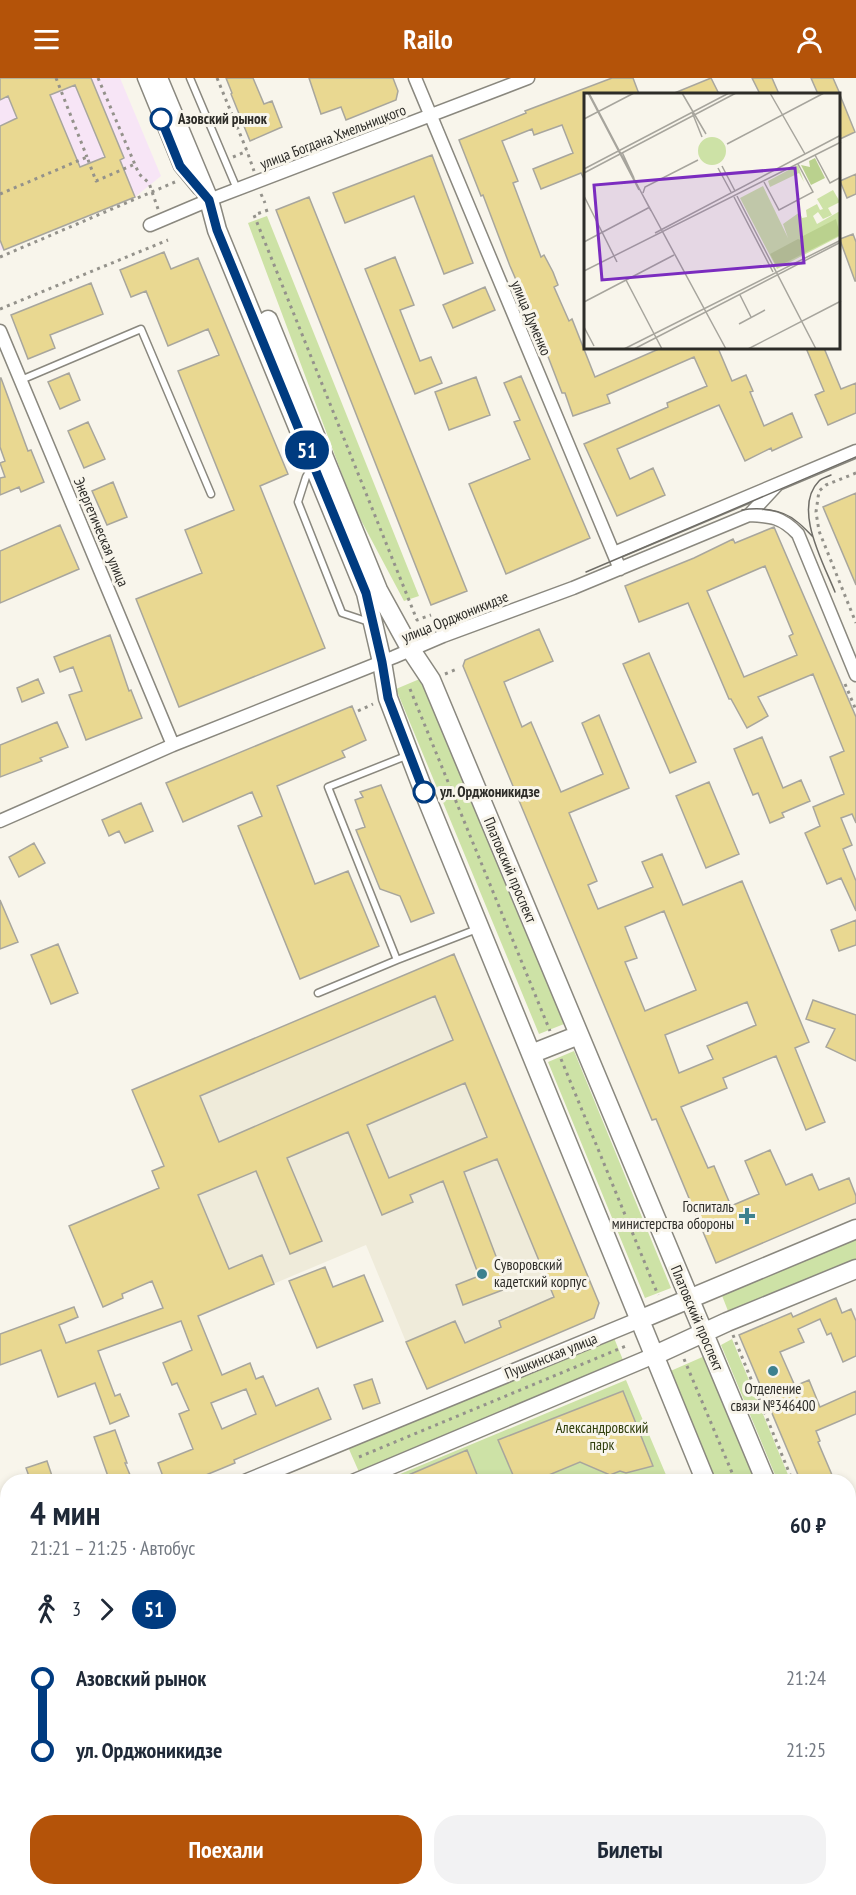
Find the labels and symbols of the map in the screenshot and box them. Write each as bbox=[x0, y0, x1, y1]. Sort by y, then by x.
inset map bbox=[584, 93, 841, 350]
street label: улица Богдана Хмельницкого bbox=[257, 100, 409, 173]
marker: Азовский рынок bbox=[150, 108, 172, 130]
place label: Азовский рынок bbox=[177, 109, 268, 128]
street label: улица Думенко bbox=[507, 277, 556, 358]
line badge: 51 bbox=[280, 430, 334, 470]
street label: Энергетическая улица bbox=[70, 474, 133, 589]
street label: улица Орджоникидзе bbox=[399, 587, 511, 647]
marker: ул. Орджоникидзе bbox=[413, 781, 435, 803]
place label: ул. Орджоникидзе bbox=[439, 782, 540, 801]
street label: Платовский проспект bbox=[480, 814, 541, 926]
place label: Госпиталь министерства обороны bbox=[612, 1197, 734, 1233]
marker: Госпиталь министерства обороны bbox=[738, 1207, 756, 1225]
place label: Суворовский кадетский корпус bbox=[494, 1255, 587, 1291]
street label: Платовский проспект bbox=[667, 1262, 728, 1374]
marker: Суворовский кадетский корпус bbox=[475, 1267, 489, 1281]
street label: Пушкинская улица bbox=[502, 1328, 600, 1383]
marker: Отделение связи №346400 bbox=[766, 1364, 780, 1378]
place label: Отделение связи №346400 bbox=[730, 1379, 816, 1415]
park label: Александровский парк bbox=[556, 1418, 648, 1454]

